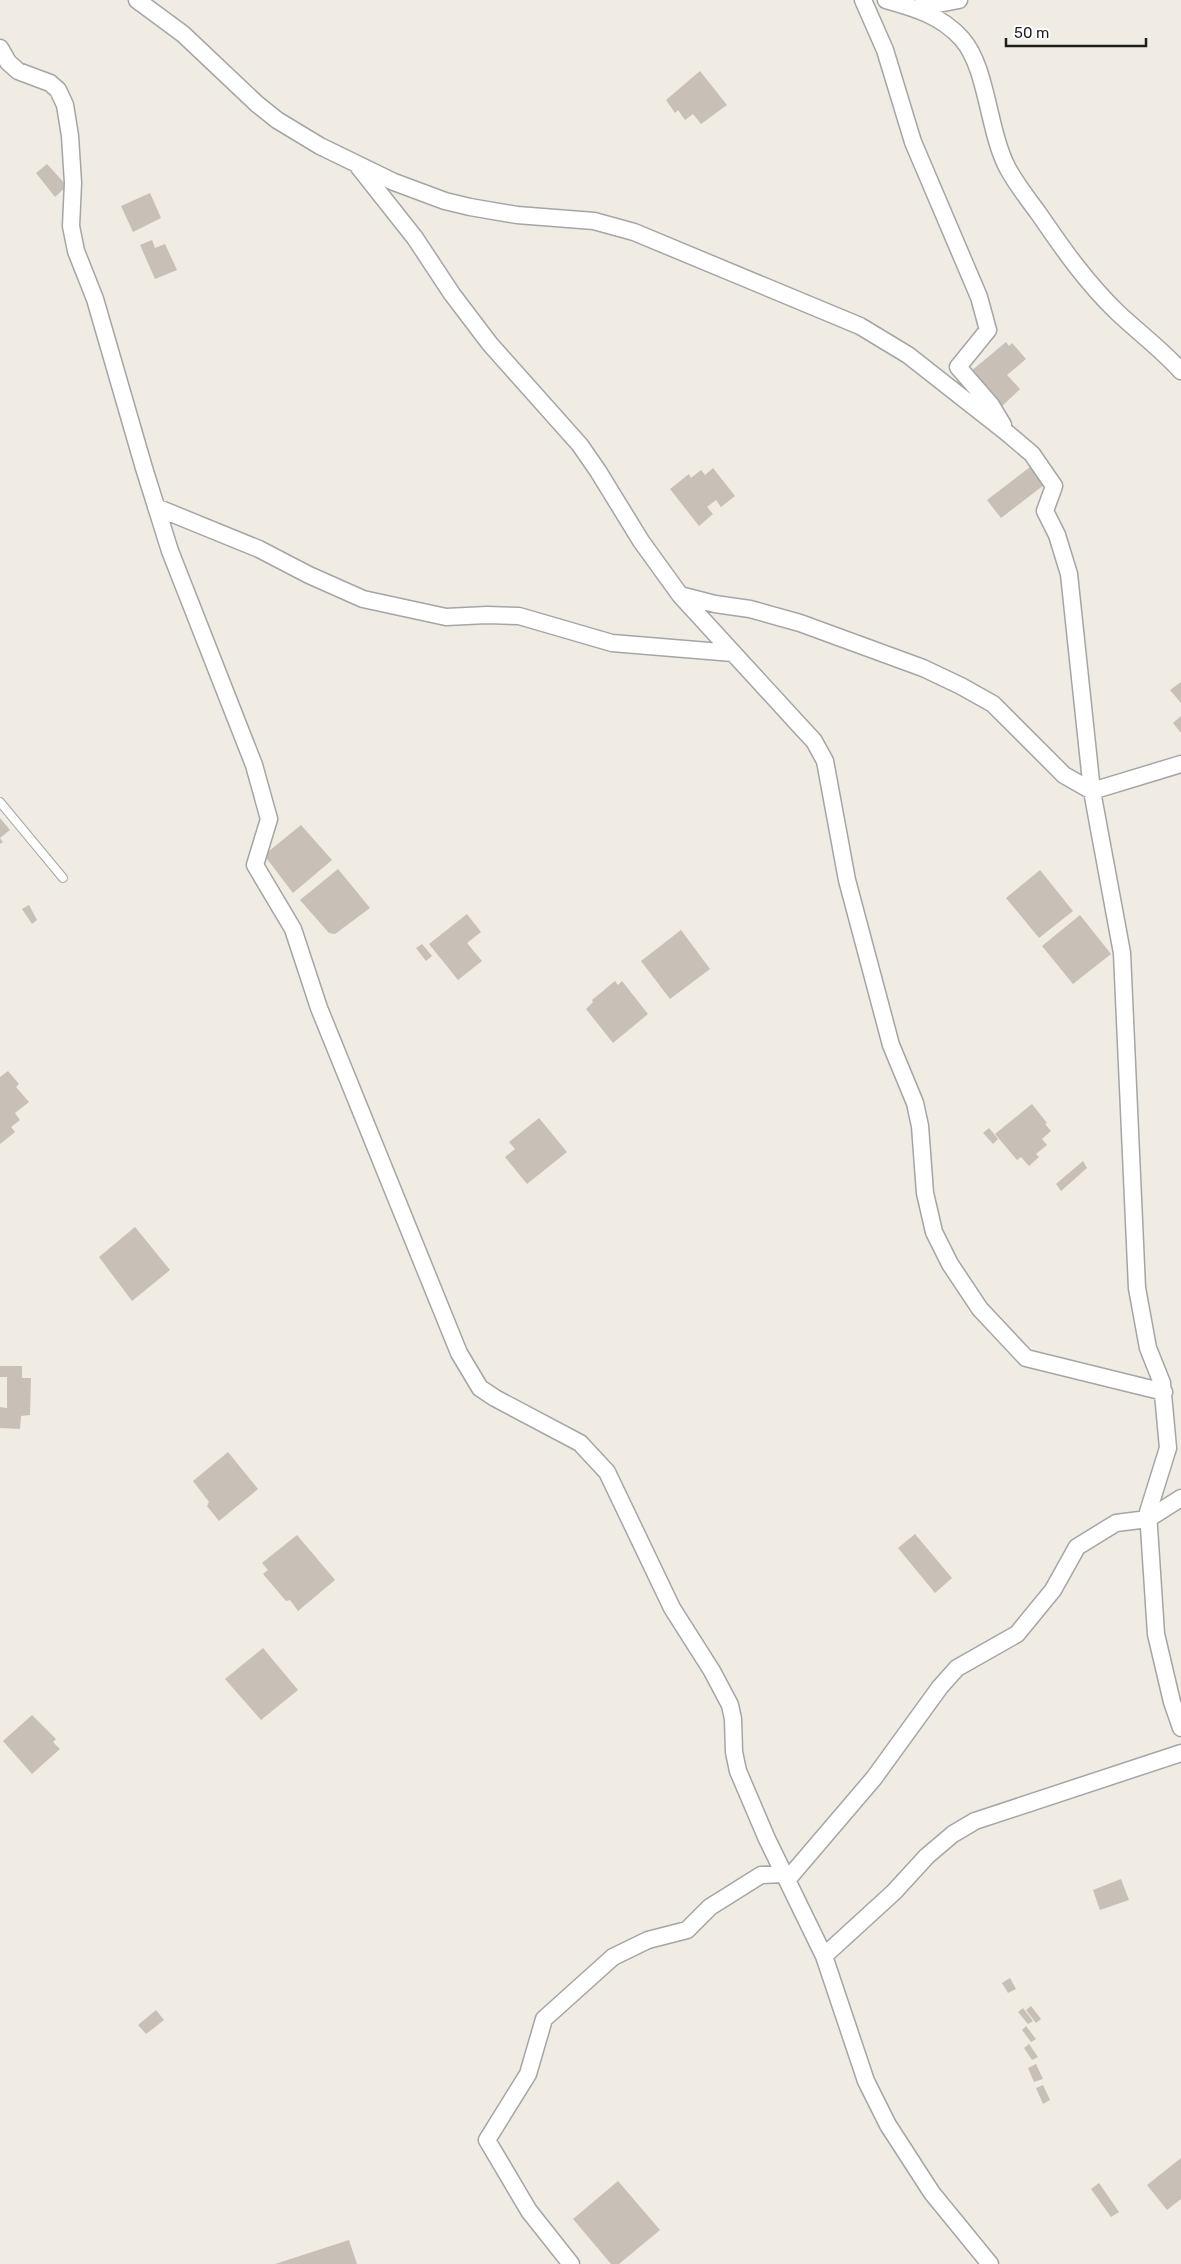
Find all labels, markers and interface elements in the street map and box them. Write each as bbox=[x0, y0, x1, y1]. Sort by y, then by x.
scale bar bbox=[1006, 15, 1146, 47]
text: 50 m bbox=[1014, 24, 1049, 42]

